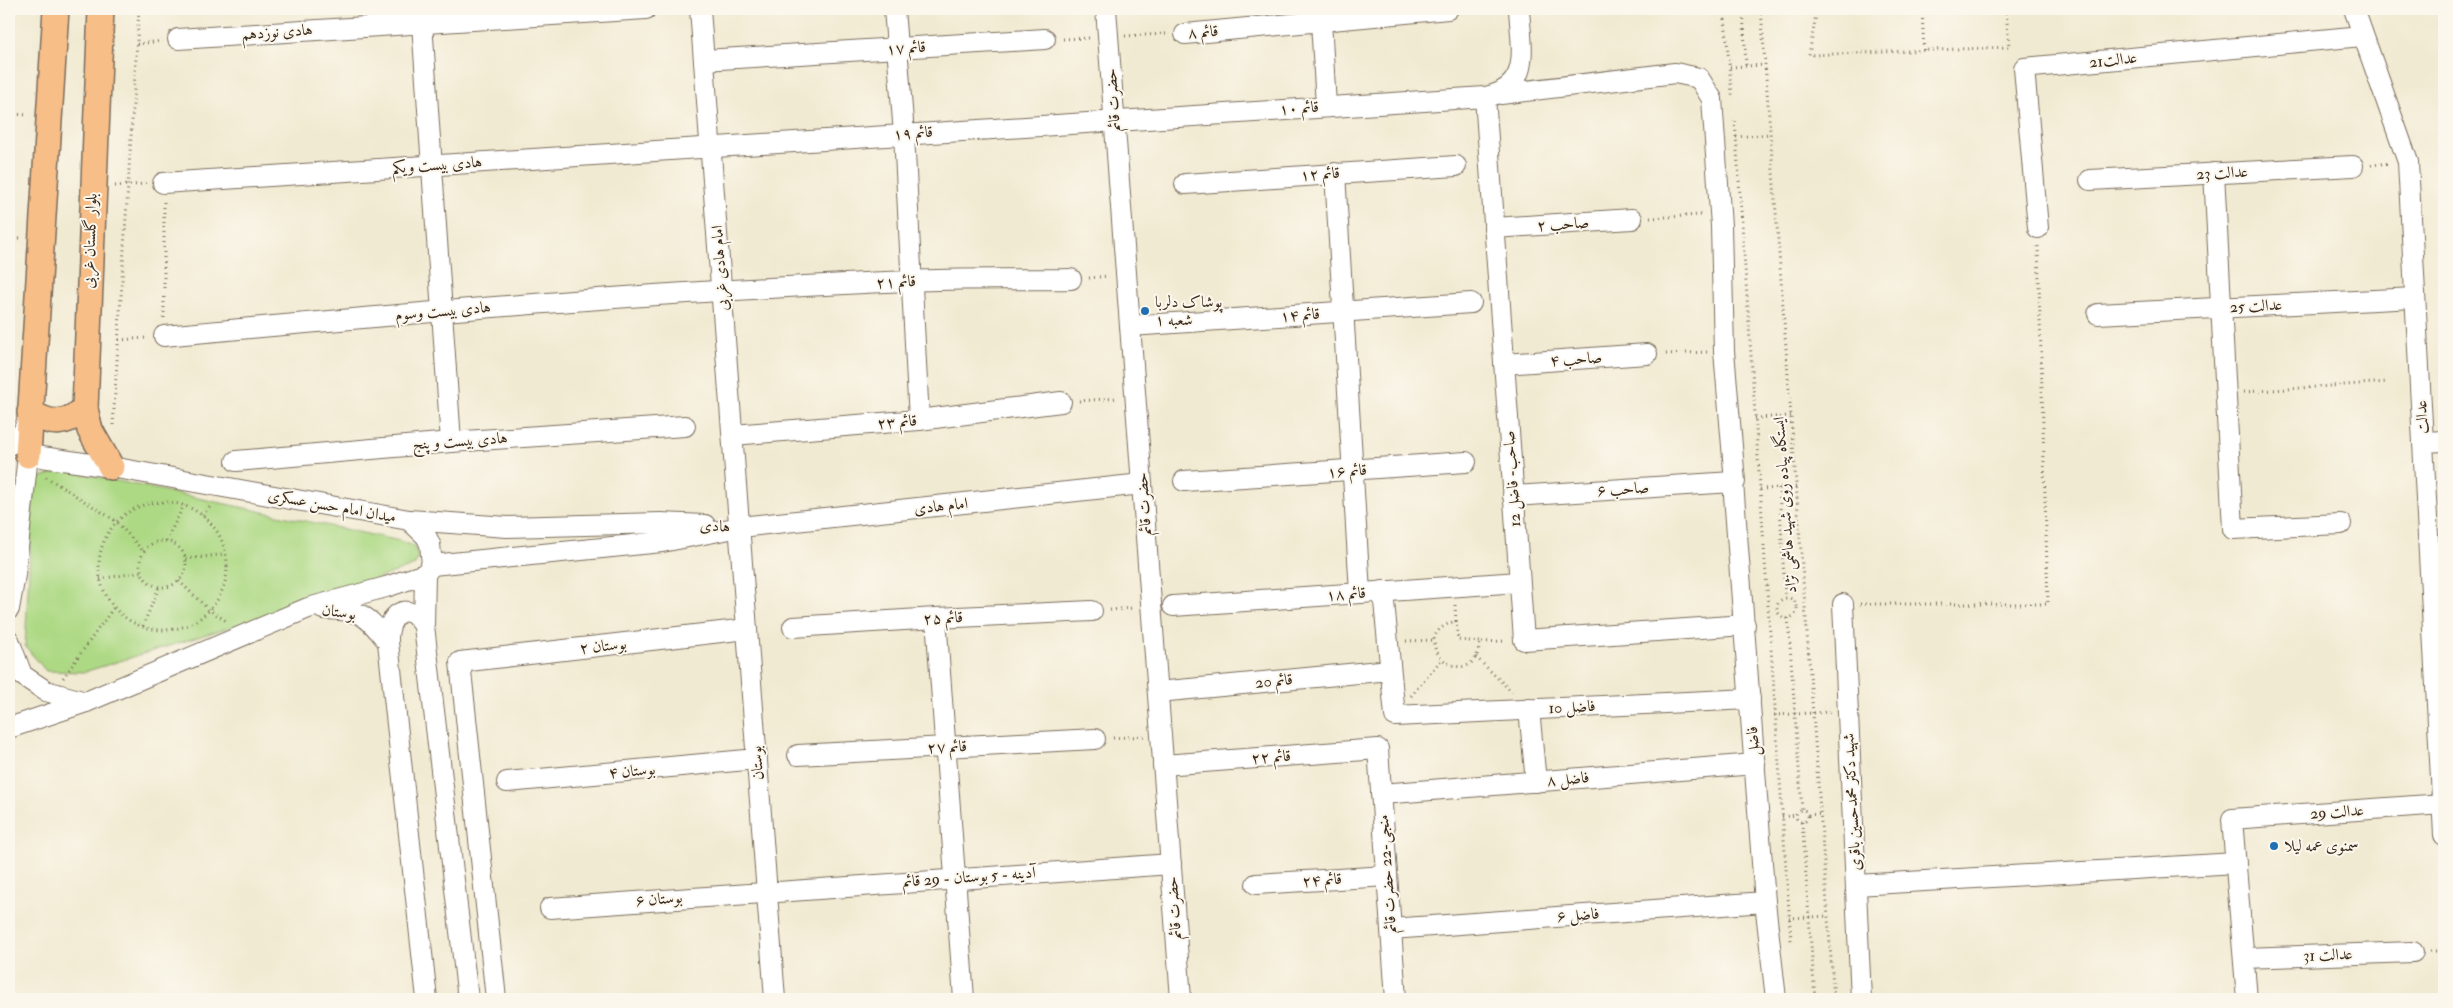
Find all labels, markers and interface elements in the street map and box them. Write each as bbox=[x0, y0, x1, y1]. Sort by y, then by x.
street label: هادی نوزدهم bbox=[241, 20, 314, 49]
street label: قائم ۸ bbox=[1187, 21, 1219, 47]
street label: قائم ۱۷ bbox=[885, 37, 927, 63]
street label: 21عدالت bbox=[2088, 48, 2138, 72]
street label: حضرت قائم bbox=[1101, 67, 1129, 132]
street label: قائم ۱۰ bbox=[1278, 97, 1320, 123]
street label: قائم ۱۹ bbox=[892, 122, 934, 148]
street label: هادی بیست ویکم bbox=[391, 152, 483, 183]
street label: عدالت 23 bbox=[2196, 162, 2248, 184]
street label: قائم ۱۲ bbox=[1299, 163, 1341, 189]
street label: بلوار گلستان غربی bbox=[78, 193, 103, 289]
street label: صاحب ۲ bbox=[1536, 212, 1590, 236]
street label: امام هادی غربی bbox=[707, 224, 737, 312]
street label: قائم ۲۱ bbox=[876, 271, 917, 297]
place label: پوشاک دلربا شعبه ۱ bbox=[1155, 292, 1223, 330]
street label: عدالت 25 bbox=[2229, 295, 2283, 317]
street label: هادی بیست وسوم bbox=[394, 297, 492, 329]
street label: قائم ۱۴ bbox=[1279, 304, 1321, 330]
marker: پوشاک دلربا شعبه ۱ bbox=[1139, 305, 1151, 317]
street label: صاحب ۴ bbox=[1549, 347, 1603, 371]
street label: عدالت bbox=[2411, 399, 2433, 435]
street label: قائم ۲۳ bbox=[876, 410, 918, 438]
street label: ایستگاه پیاده روی شهید هاشمی نژاد bbox=[1768, 416, 1803, 594]
street label: هادی بیست و پنج bbox=[412, 428, 509, 458]
street label: صاحب- فاضل 12 bbox=[1499, 430, 1526, 528]
street label: قائم ۱۶ bbox=[1326, 460, 1368, 486]
street label: حضرت قائم bbox=[1132, 471, 1160, 536]
street label: صاحب ۶ bbox=[1596, 477, 1650, 501]
street label: میدان امام حسن عسکری bbox=[266, 485, 398, 531]
street label: امام هادی bbox=[913, 493, 969, 523]
street label: هادی bbox=[699, 515, 731, 537]
street label: قائم ۱۸ bbox=[1325, 583, 1367, 609]
street label: بوستان bbox=[321, 600, 357, 624]
street label: قائم ۲۵ bbox=[923, 607, 964, 633]
street label: بوستان ۲ bbox=[579, 634, 627, 658]
street label: قائم 20 bbox=[1254, 669, 1294, 697]
street label: فاضل 10 bbox=[1548, 696, 1596, 719]
street label: فاضل bbox=[1742, 725, 1765, 757]
street label: شهید دکتر محمدحسین باقری bbox=[1838, 733, 1866, 871]
street label: قائم ۲۷ bbox=[927, 736, 968, 762]
street label: بوستان bbox=[746, 745, 768, 781]
street label: قائم ۲۲ bbox=[1250, 746, 1292, 772]
street label: بوستان ۴ bbox=[608, 759, 656, 783]
street label: فاضل ۸ bbox=[1546, 767, 1590, 792]
street label: عدالت 29 bbox=[2309, 800, 2365, 824]
street label: منجی-22 حضرت قائم bbox=[1373, 814, 1405, 934]
place label: سمنوی عمه لیلا bbox=[2284, 836, 2359, 856]
marker: سمنوی عمه لیلا bbox=[2268, 840, 2280, 852]
street label: آدینه - 5 بوستان - 29 قائم bbox=[902, 862, 1038, 896]
street label: قائم ۲۴ bbox=[1301, 869, 1343, 895]
street label: حضرت قائم bbox=[1162, 875, 1190, 940]
street label: بوستان ۶ bbox=[635, 887, 683, 911]
street label: فاضل ۶ bbox=[1556, 904, 1600, 927]
street label: عدالت 31 bbox=[2303, 944, 2353, 966]

